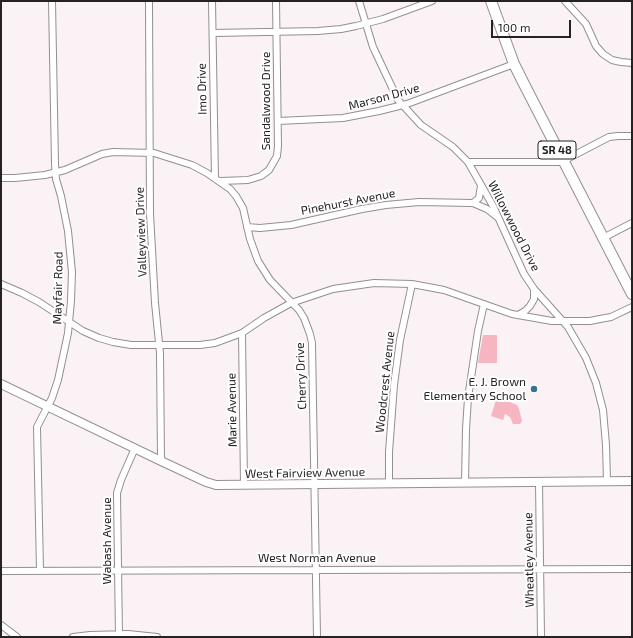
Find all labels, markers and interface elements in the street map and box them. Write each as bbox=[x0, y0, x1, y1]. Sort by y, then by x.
scale bar bbox=[493, 12, 573, 38]
text: 100 m bbox=[498, 20, 530, 34]
street label: Sandalwood Drive bbox=[259, 52, 273, 150]
street label: Imo Drive bbox=[194, 63, 210, 115]
street label: Marson Drive bbox=[347, 81, 421, 113]
road number: SR 48 bbox=[538, 141, 576, 159]
street label: Willowwood Drive bbox=[485, 178, 543, 274]
street label: Pinehurst Avenue bbox=[300, 186, 396, 218]
street label: Valleyview Drive bbox=[132, 187, 150, 277]
street label: Mayfair Road bbox=[50, 252, 66, 324]
street label: Woodcrest Avenue bbox=[372, 330, 398, 434]
street label: Cherry Drive bbox=[293, 342, 309, 410]
street label: Marie Avenue bbox=[224, 373, 240, 447]
place label: E. J. Brown Elementary School bbox=[424, 375, 526, 403]
marker: E. J. Brown Elementary School bbox=[529, 384, 539, 394]
street label: West Fairview Avenue bbox=[245, 465, 365, 481]
street label: Wabash Avenue bbox=[100, 497, 114, 585]
street label: Wheatley Avenue bbox=[521, 512, 537, 608]
street label: West Norman Avenue bbox=[258, 551, 376, 565]

